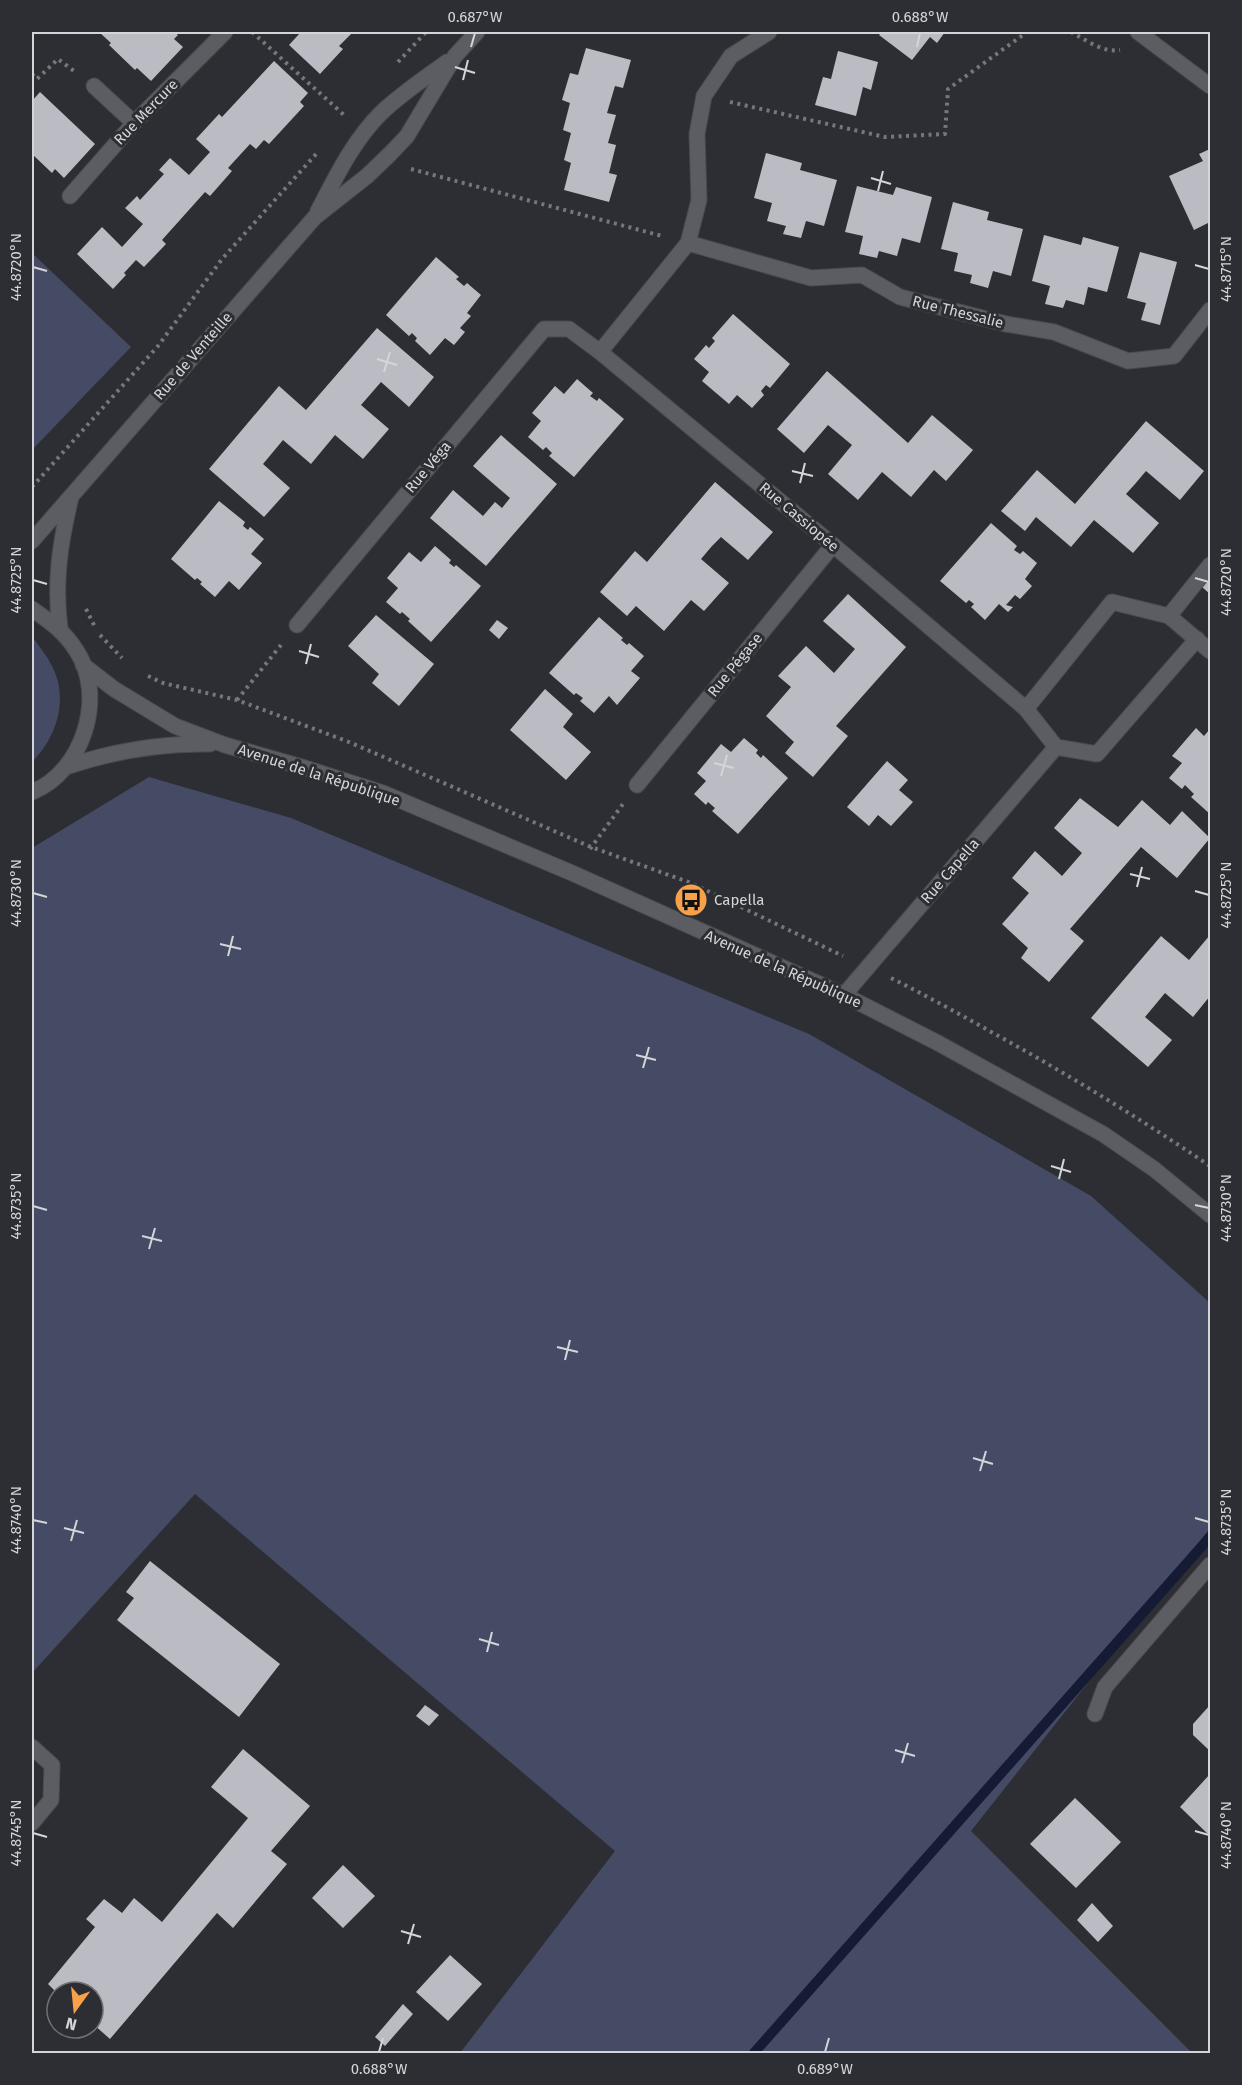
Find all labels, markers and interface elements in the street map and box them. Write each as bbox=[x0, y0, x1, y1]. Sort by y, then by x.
text: 0.687°W bbox=[448, 8, 503, 26]
text: 0.688°W bbox=[892, 8, 949, 26]
street label: Rue Mercure bbox=[110, 75, 182, 149]
text: 44.8720°N bbox=[7, 233, 25, 301]
text: 44.8715°N bbox=[1217, 236, 1235, 302]
street label: Rue Thessalie bbox=[911, 292, 1005, 332]
street label: Rue de Venteille bbox=[150, 308, 236, 404]
street label: Rue Véga bbox=[401, 438, 455, 496]
street label: Rue Cassiopée bbox=[756, 479, 842, 555]
text: 44.8725°N bbox=[7, 547, 25, 613]
text: 44.8720°N bbox=[1217, 548, 1235, 616]
street label: Rue Pégase bbox=[704, 629, 766, 701]
street label: Avenue de la République bbox=[236, 740, 402, 810]
street label: Rue Capella bbox=[917, 835, 983, 907]
text: 44.8730°N bbox=[7, 859, 25, 927]
text: 44.8725°N bbox=[1217, 862, 1235, 928]
bus stop icon: Capella bbox=[673, 882, 709, 918]
place label: Capella bbox=[714, 891, 764, 909]
street label: Avenue de la République bbox=[702, 926, 864, 1012]
text: 44.8735°N bbox=[7, 1172, 25, 1240]
text: 44.8730°N bbox=[1217, 1174, 1235, 1242]
text: 44.8740°N bbox=[7, 1486, 25, 1554]
text: 44.8735°N bbox=[1217, 1488, 1235, 1556]
text: 44.8745°N bbox=[7, 1800, 25, 1866]
text: 44.8740°N bbox=[1217, 1801, 1235, 1869]
north arrow bbox=[45, 1980, 105, 2040]
text: N bbox=[64, 2013, 79, 2035]
text: 0.688°W bbox=[351, 2060, 408, 2078]
text: 0.689°W bbox=[797, 2060, 854, 2078]

